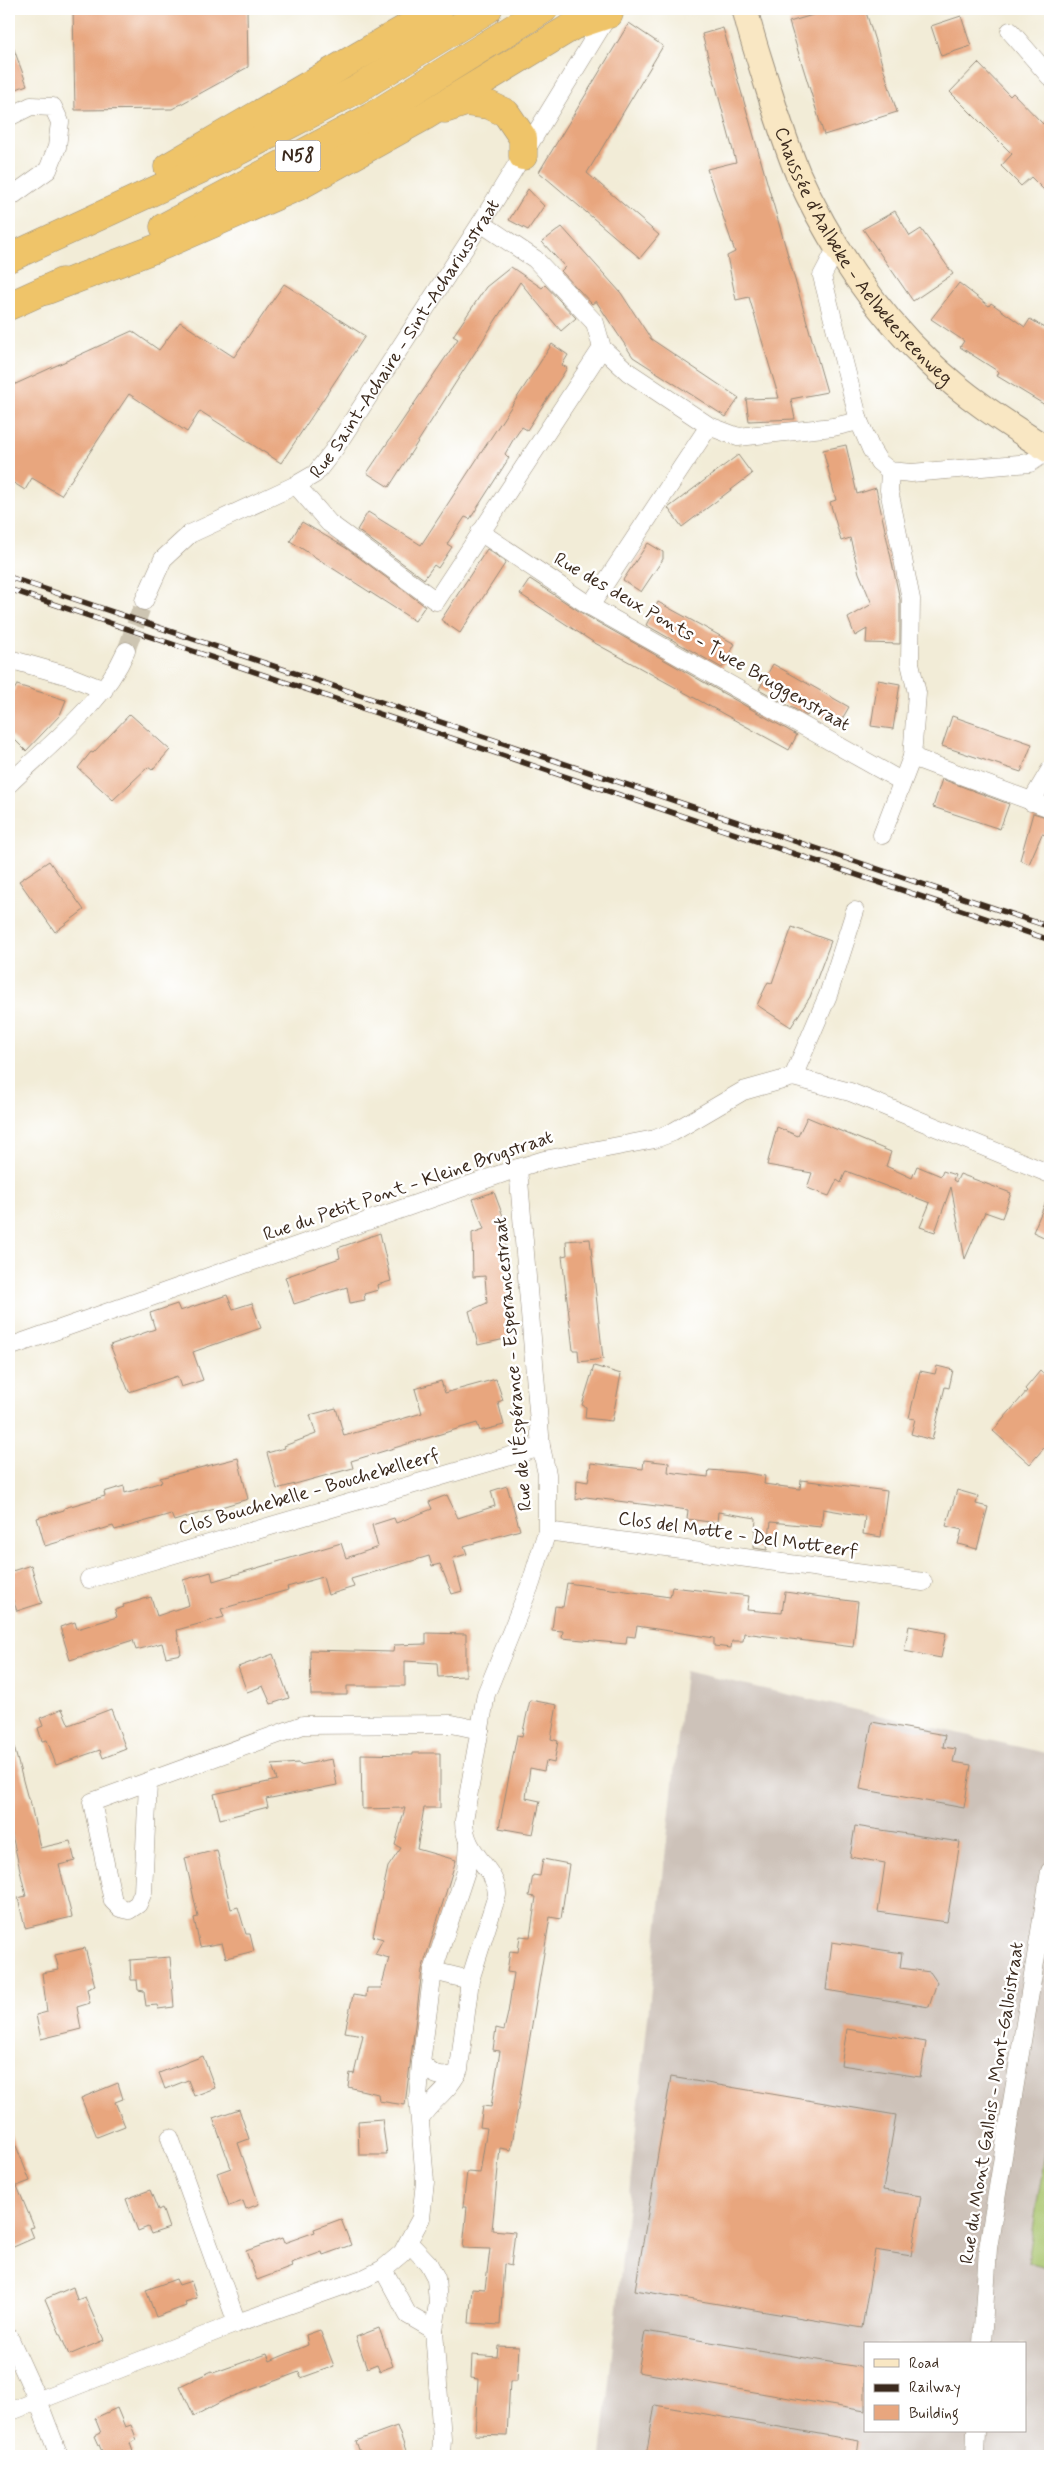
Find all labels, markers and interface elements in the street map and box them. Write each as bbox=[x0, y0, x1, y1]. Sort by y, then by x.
street label: Chaussée d'Aalbeke - Aelbekesteenweg bbox=[769, 124, 958, 392]
road number: N58 bbox=[276, 140, 320, 172]
street label: Rue Saint-Achaire - Sint-Achariusstraat bbox=[304, 194, 505, 484]
street label: Rue des deux Ponts - Twee Bruggenstraat bbox=[548, 547, 855, 739]
street label: Rue du Petit Pont - Kleine Brugstraat bbox=[260, 1125, 557, 1248]
street label: Rue de l'Éspérance - Esperancestraat bbox=[487, 1216, 538, 1512]
street label: Clos Bouchebelle - Bouchebelleerf bbox=[176, 1443, 442, 1541]
street label: Clos del Motte - Del Motteerf bbox=[616, 1506, 860, 1564]
street label: Rue du Mont Gallois - Mont-Galloistraat bbox=[954, 1940, 1030, 2266]
legend bbox=[864, 2342, 1026, 2432]
text: Road bbox=[909, 2354, 939, 2374]
text: Railway bbox=[909, 2378, 961, 2398]
text: Building bbox=[909, 2404, 959, 2425]

